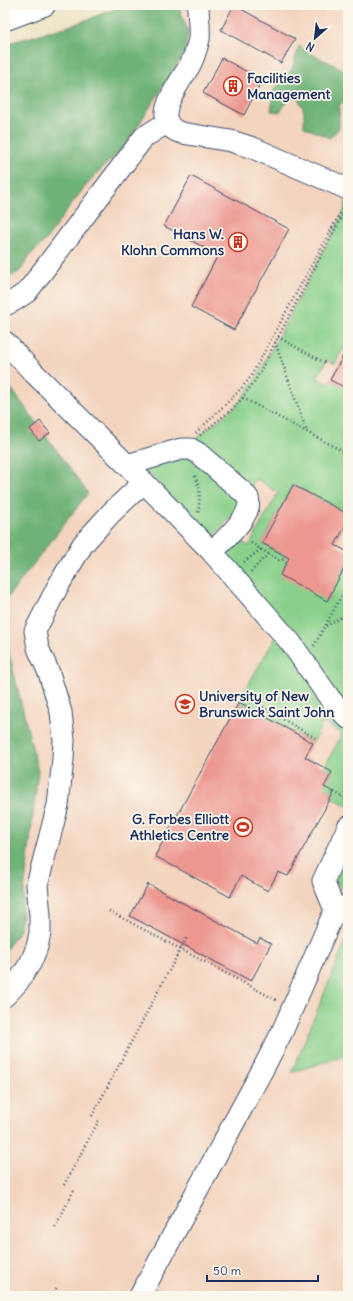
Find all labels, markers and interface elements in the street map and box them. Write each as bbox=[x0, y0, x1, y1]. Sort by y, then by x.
north arrow bbox=[295, 18, 335, 58]
text: N bbox=[304, 39, 317, 55]
place label: Facilities Management bbox=[247, 69, 330, 103]
building icon: Facilities Management bbox=[222, 75, 244, 97]
place label: Hans W. Klohn Commons bbox=[121, 225, 225, 259]
building icon: Hans W. Klohn Commons bbox=[227, 231, 249, 253]
place label: University of New Brunswick Saint John bbox=[199, 687, 334, 721]
school or university icon: University of New Brunswick Saint John bbox=[174, 693, 196, 715]
place label: G. Forbes Elliott Athletics Centre bbox=[130, 810, 229, 844]
sports icon: G. Forbes Elliott Athletics Centre bbox=[232, 816, 254, 838]
scale bar bbox=[207, 1257, 318, 1283]
text: 50 m bbox=[213, 1263, 242, 1278]

